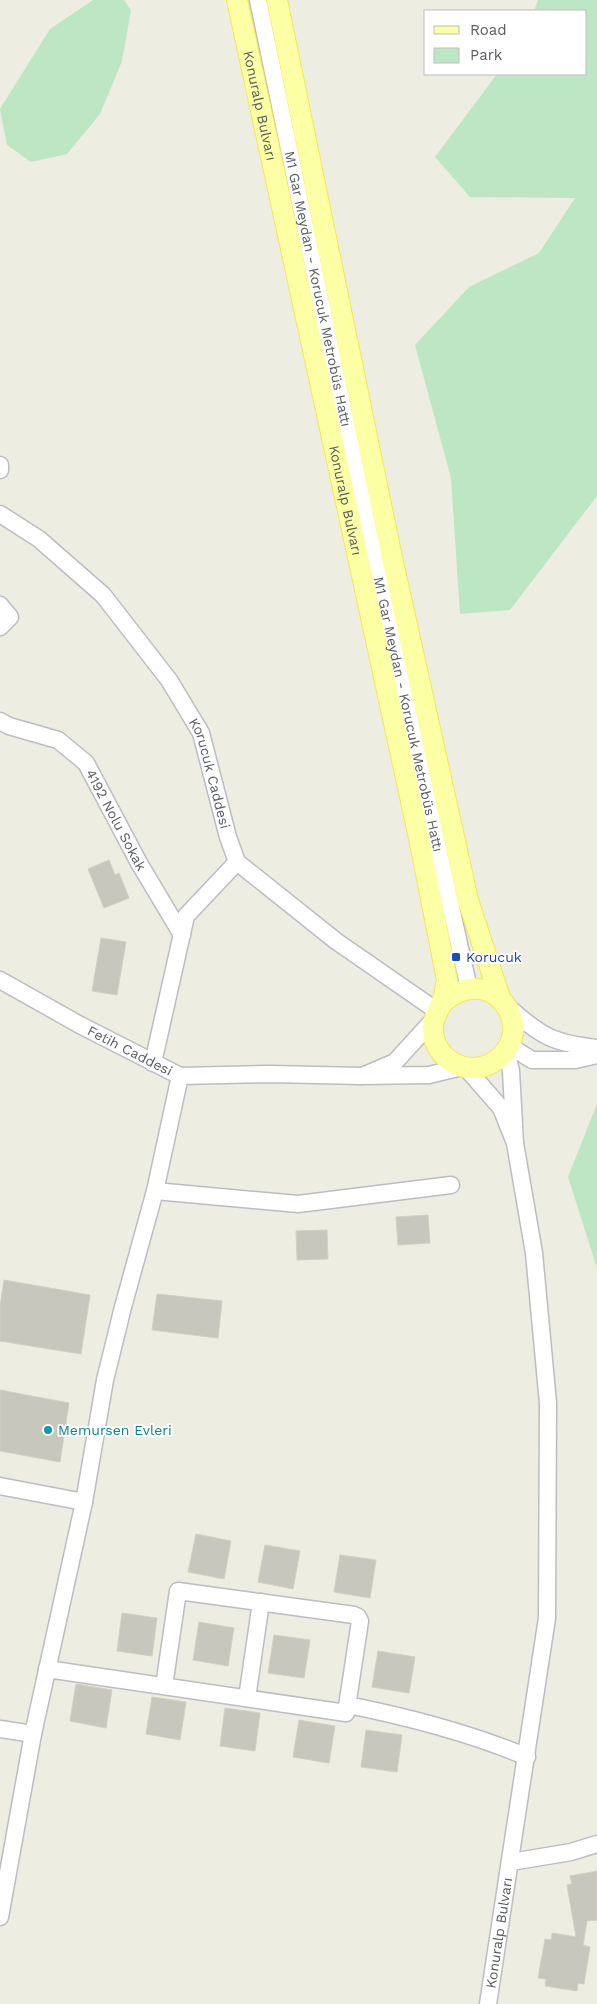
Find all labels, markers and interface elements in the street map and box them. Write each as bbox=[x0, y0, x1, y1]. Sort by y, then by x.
legend bbox=[424, 10, 587, 75]
text: Road bbox=[470, 21, 507, 39]
text: Park bbox=[470, 46, 503, 64]
street label: Konuralp Bulvarı bbox=[240, 49, 280, 162]
street label: M1 Gar Meydan - Korucuk Metrobüs Hattı bbox=[282, 150, 355, 428]
street label: Konuralp Bulvarı bbox=[326, 444, 365, 557]
street label: M1 Gar Meydan - Korucuk Metrobüs Hattı bbox=[370, 575, 447, 853]
street label: Korucuk Caddesi bbox=[186, 715, 233, 830]
street label: 4192 Nolu Sokak bbox=[83, 766, 150, 874]
place label: Korucuk bbox=[466, 949, 522, 965]
marker: Korucuk bbox=[450, 951, 462, 963]
street label: Fetih Caddesi bbox=[85, 1022, 175, 1079]
place label: Memursen Evleri bbox=[58, 1422, 172, 1438]
marker: Memursen Evleri bbox=[42, 1424, 54, 1436]
street label: Konuralp Bulvarı bbox=[483, 1876, 515, 1989]

